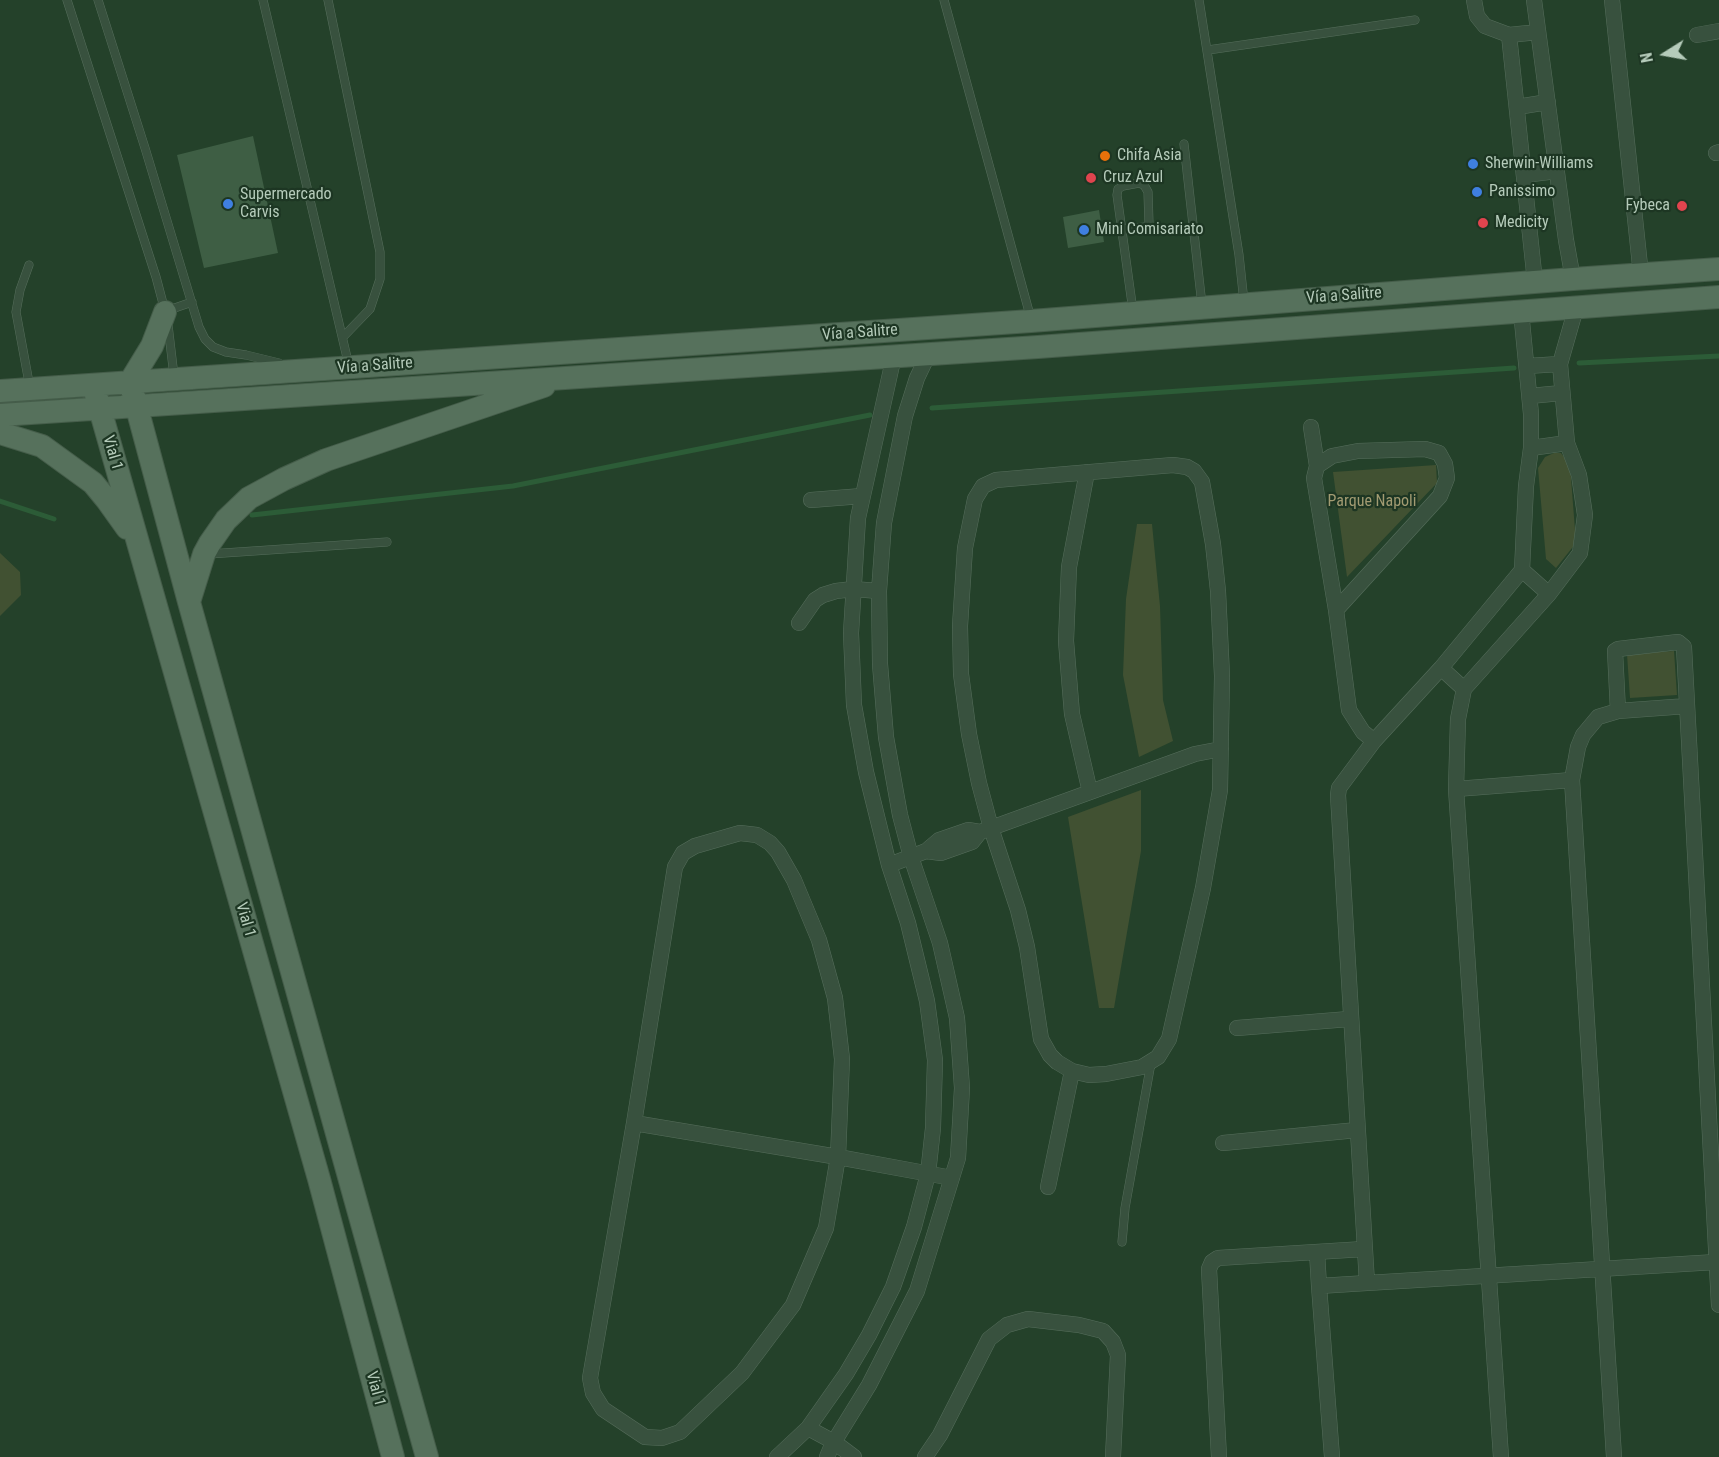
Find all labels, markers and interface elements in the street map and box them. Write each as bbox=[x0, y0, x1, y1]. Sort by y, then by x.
north arrow bbox=[1635, 24, 1695, 84]
text: N bbox=[1637, 51, 1657, 64]
place label: Chifa Asia bbox=[1117, 146, 1182, 166]
marker: Chifa Asia bbox=[1098, 149, 1112, 163]
place label: Sherwin-Williams bbox=[1485, 154, 1593, 174]
marker: Sherwin-Williams bbox=[1466, 157, 1480, 171]
place label: Cruz Azul bbox=[1103, 168, 1163, 188]
marker: Cruz Azul bbox=[1084, 171, 1098, 185]
place label: Panissimo bbox=[1489, 182, 1555, 202]
place label: Supermercado Carvis bbox=[240, 185, 332, 223]
marker: Panissimo bbox=[1470, 185, 1484, 199]
place label: Fybeca bbox=[1625, 196, 1670, 216]
marker: Supermercado Carvis bbox=[221, 197, 235, 211]
marker: Fybeca bbox=[1675, 199, 1689, 213]
place label: Medicity bbox=[1495, 213, 1549, 233]
marker: Medicity bbox=[1476, 216, 1490, 230]
place label: Mini Comisariato bbox=[1096, 220, 1203, 240]
marker: Mini Comisariato bbox=[1077, 223, 1091, 237]
street label: Vía a Salitre bbox=[1306, 284, 1382, 308]
street label: Vía a Salitre bbox=[822, 321, 898, 345]
street label: Vía a Salitre bbox=[337, 354, 413, 378]
street label: Vial 1 bbox=[98, 433, 126, 473]
park label: Parque Napoli bbox=[1328, 492, 1416, 512]
street label: Vial 1 bbox=[231, 900, 259, 940]
street label: Vial 1 bbox=[361, 1369, 389, 1409]

